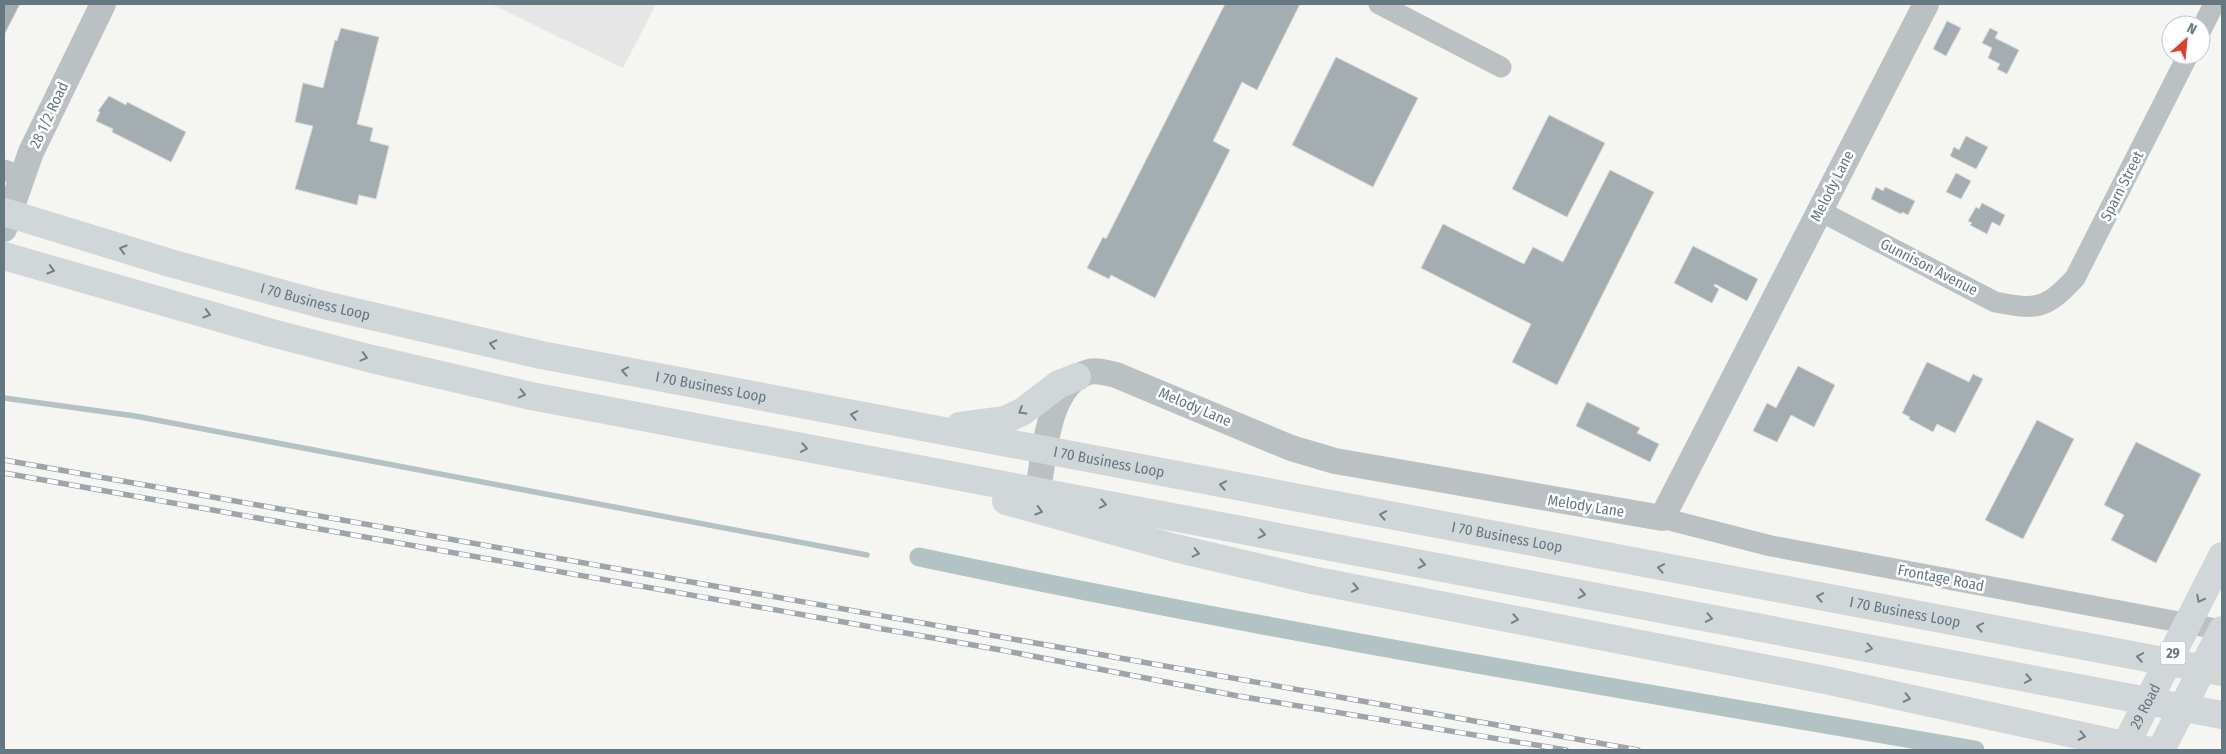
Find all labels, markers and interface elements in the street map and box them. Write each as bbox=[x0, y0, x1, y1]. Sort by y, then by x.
north arrow bbox=[2161, 15, 2211, 65]
text: N bbox=[2184, 19, 2199, 38]
street label: 28 1/2 Road bbox=[26, 79, 72, 151]
street label: Melody Lane bbox=[1806, 147, 1858, 225]
street label: Sparn Street bbox=[2097, 148, 2147, 224]
street label: Gunnison Avenue bbox=[1877, 235, 1981, 299]
one-way arrow bbox=[119, 244, 128, 254]
one-way arrow bbox=[46, 264, 54, 274]
street label: I 70 Business Loop bbox=[258, 279, 372, 324]
one-way arrow bbox=[202, 309, 210, 319]
one-way arrow bbox=[489, 339, 498, 350]
one-way arrow bbox=[359, 351, 368, 362]
one-way arrow bbox=[621, 367, 630, 377]
street label: I 70 Business Loop bbox=[654, 368, 768, 406]
street label: Melody Lane bbox=[1156, 384, 1234, 430]
one-way arrow bbox=[517, 388, 526, 399]
one-way arrow bbox=[1018, 405, 1027, 415]
one-way arrow bbox=[849, 410, 858, 421]
one-way arrow bbox=[800, 443, 809, 453]
street label: I 70 Business Loop bbox=[1052, 443, 1166, 481]
one-way arrow bbox=[1219, 480, 1228, 490]
street label: Melody Lane bbox=[1546, 491, 1626, 521]
one-way arrow bbox=[1098, 498, 1107, 508]
one-way arrow bbox=[1035, 505, 1044, 516]
one-way arrow bbox=[1379, 510, 1387, 521]
street label: I 70 Business Loop bbox=[1450, 518, 1564, 556]
one-way arrow bbox=[1258, 528, 1267, 539]
one-way arrow bbox=[1192, 547, 1201, 558]
one-way arrow bbox=[1418, 558, 1427, 569]
street label: Frontage Road bbox=[1896, 561, 1986, 595]
one-way arrow bbox=[1656, 563, 1665, 573]
one-way arrow bbox=[1351, 582, 1359, 593]
one-way arrow bbox=[1577, 589, 1586, 599]
one-way arrow bbox=[1816, 593, 1825, 603]
street label: I 70 Business Loop bbox=[1848, 593, 1962, 632]
one-way arrow bbox=[2196, 594, 2206, 603]
one-way arrow bbox=[1510, 613, 1519, 624]
one-way arrow bbox=[1705, 613, 1713, 623]
one-way arrow bbox=[1976, 623, 1985, 633]
road number: 29 bbox=[2160, 641, 2186, 664]
one-way arrow bbox=[1864, 643, 1873, 653]
one-way arrow bbox=[2135, 653, 2144, 663]
one-way arrow bbox=[2024, 673, 2033, 683]
street label: 29 Road bbox=[2126, 681, 2164, 732]
one-way arrow bbox=[1902, 692, 1911, 703]
one-way arrow bbox=[2078, 730, 2087, 741]

